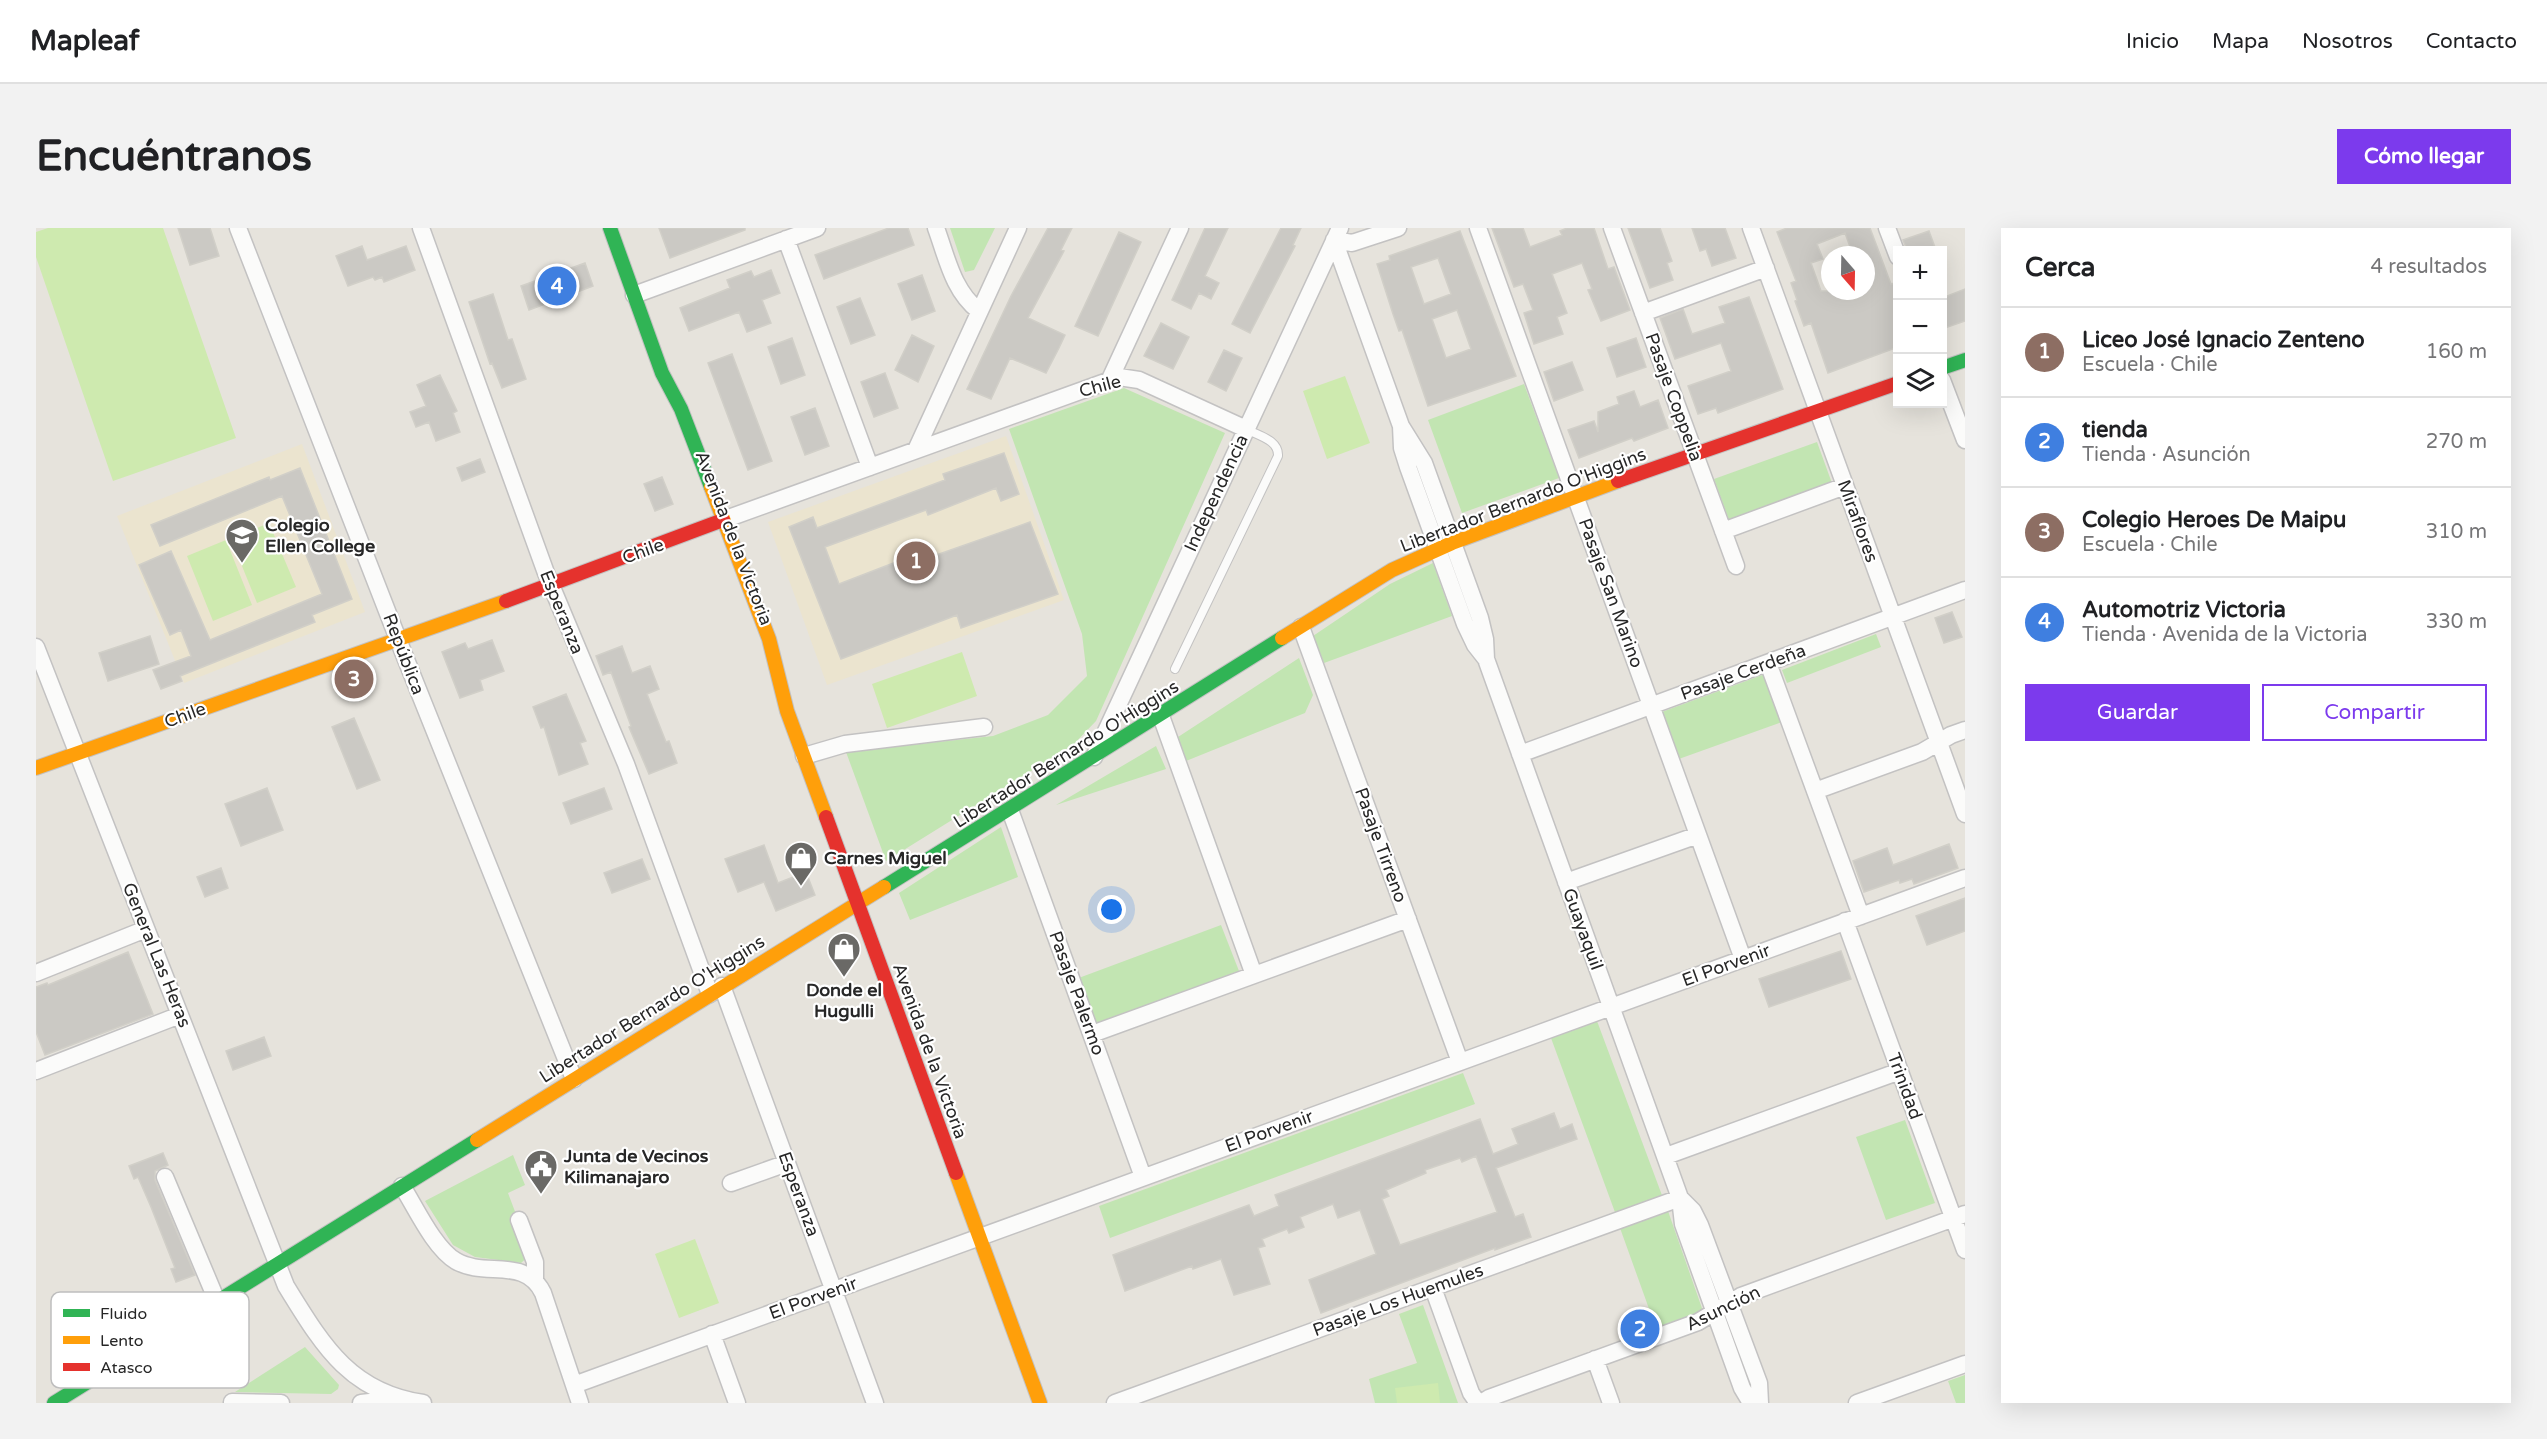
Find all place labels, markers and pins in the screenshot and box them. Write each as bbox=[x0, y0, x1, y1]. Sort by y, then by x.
pin: 4 bbox=[538, 264, 576, 308]
place label: Colegio Ellen College bbox=[265, 514, 375, 557]
school or university icon: Colegio Ellen College bbox=[224, 517, 260, 564]
pin: 1 bbox=[896, 538, 936, 584]
pin: 3 bbox=[334, 656, 374, 702]
shop icon: Carnes Miguel bbox=[783, 840, 819, 887]
place label: Carnes Miguel bbox=[824, 847, 947, 869]
shop icon: Donde el Hugulli bbox=[826, 931, 862, 978]
place label: Donde el Hugulli bbox=[806, 979, 882, 1022]
place label: Junta de Vecinos Kilimanajaro bbox=[563, 1145, 709, 1188]
public building icon: Junta de Vecinos Kilimanajaro bbox=[523, 1148, 559, 1195]
pin: 2 bbox=[1620, 1306, 1660, 1352]

